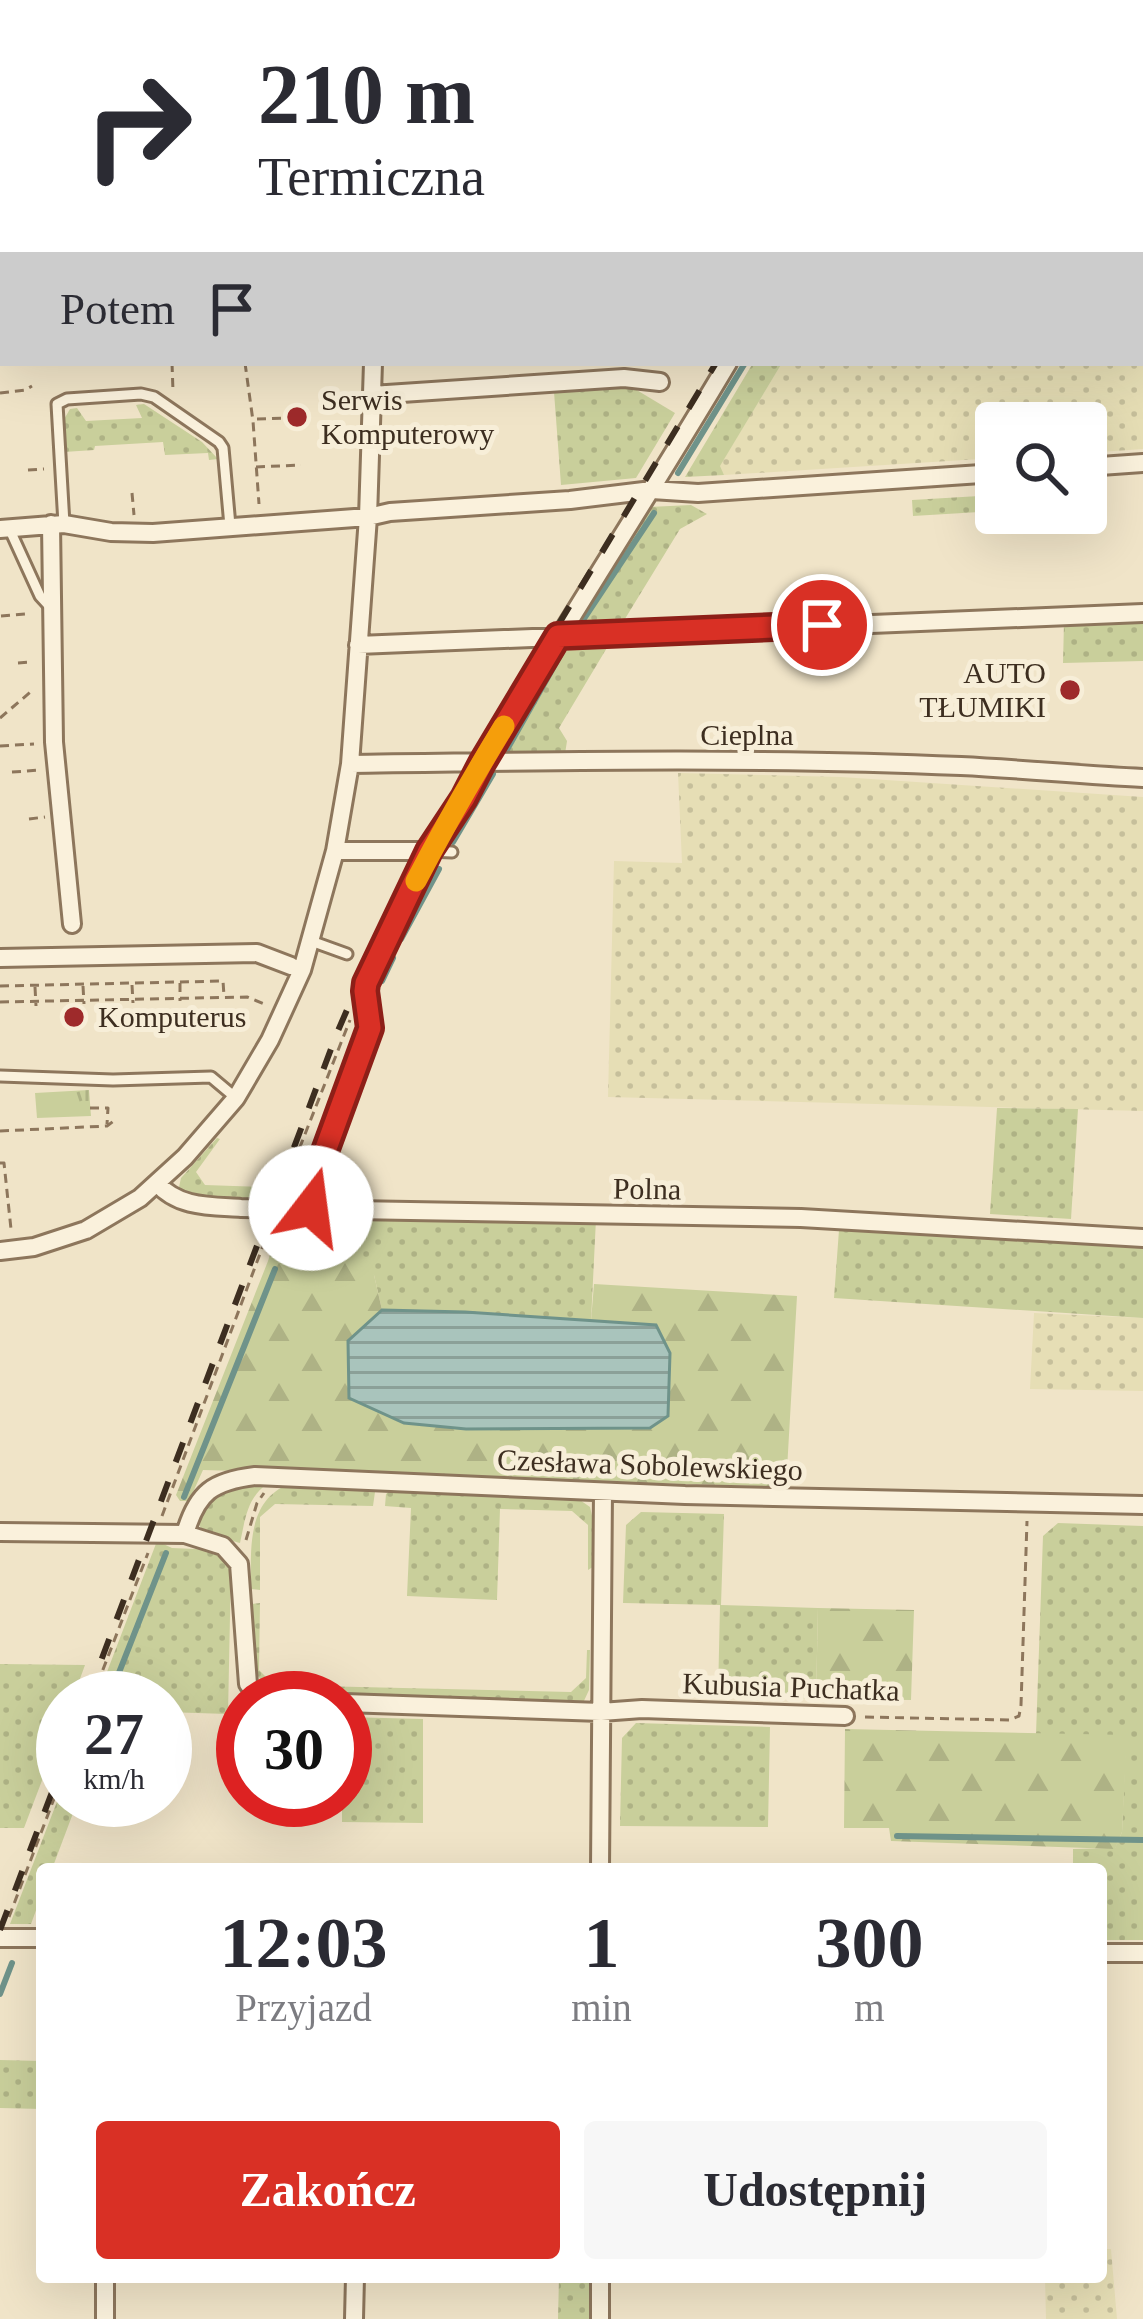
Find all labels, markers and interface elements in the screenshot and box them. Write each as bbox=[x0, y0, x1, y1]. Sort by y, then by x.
icon: right bbox=[60, 48, 216, 204]
text: 210 m bbox=[258, 48, 475, 141]
text: Termiczna bbox=[258, 147, 485, 207]
icon: arrive bbox=[199, 276, 265, 342]
text: Potem bbox=[60, 284, 175, 334]
place label: Serwis Komputerowy bbox=[321, 383, 494, 450]
map controls bbox=[975, 402, 1107, 534]
button: search bbox=[975, 402, 1107, 534]
marker: Serwis Komputerowy bbox=[284, 404, 310, 430]
pin bbox=[771, 574, 873, 676]
icon: arrive bbox=[789, 592, 855, 658]
place label: AUTO TŁUMIKI bbox=[919, 656, 1046, 723]
marker: AUTO TŁUMIKI bbox=[1057, 677, 1083, 703]
street label: Cieplna bbox=[700, 718, 794, 751]
place label: Komputerus bbox=[98, 1000, 246, 1033]
marker: Komputerus bbox=[61, 1004, 87, 1030]
position arrow bbox=[248, 1145, 374, 1271]
street label: Polna bbox=[613, 1171, 681, 1206]
street label: Czesława Sobolewskiego bbox=[497, 1443, 803, 1486]
street label: Kubusia Puchatka bbox=[682, 1666, 900, 1707]
speed limit sign: 30 bbox=[216, 1671, 372, 1827]
text: 27 bbox=[84, 1701, 144, 1767]
text: km/h bbox=[83, 1762, 145, 1795]
text: 12:03 bbox=[220, 1903, 388, 1983]
text: 1 bbox=[583, 1903, 619, 1983]
text: 300 bbox=[815, 1903, 923, 1983]
text: Przyjazd bbox=[235, 1986, 372, 2029]
text: min bbox=[571, 1986, 632, 2029]
text: m bbox=[854, 1986, 885, 2029]
button: Zakończ bbox=[96, 2121, 560, 2259]
button: Udostępnij bbox=[584, 2121, 1047, 2259]

